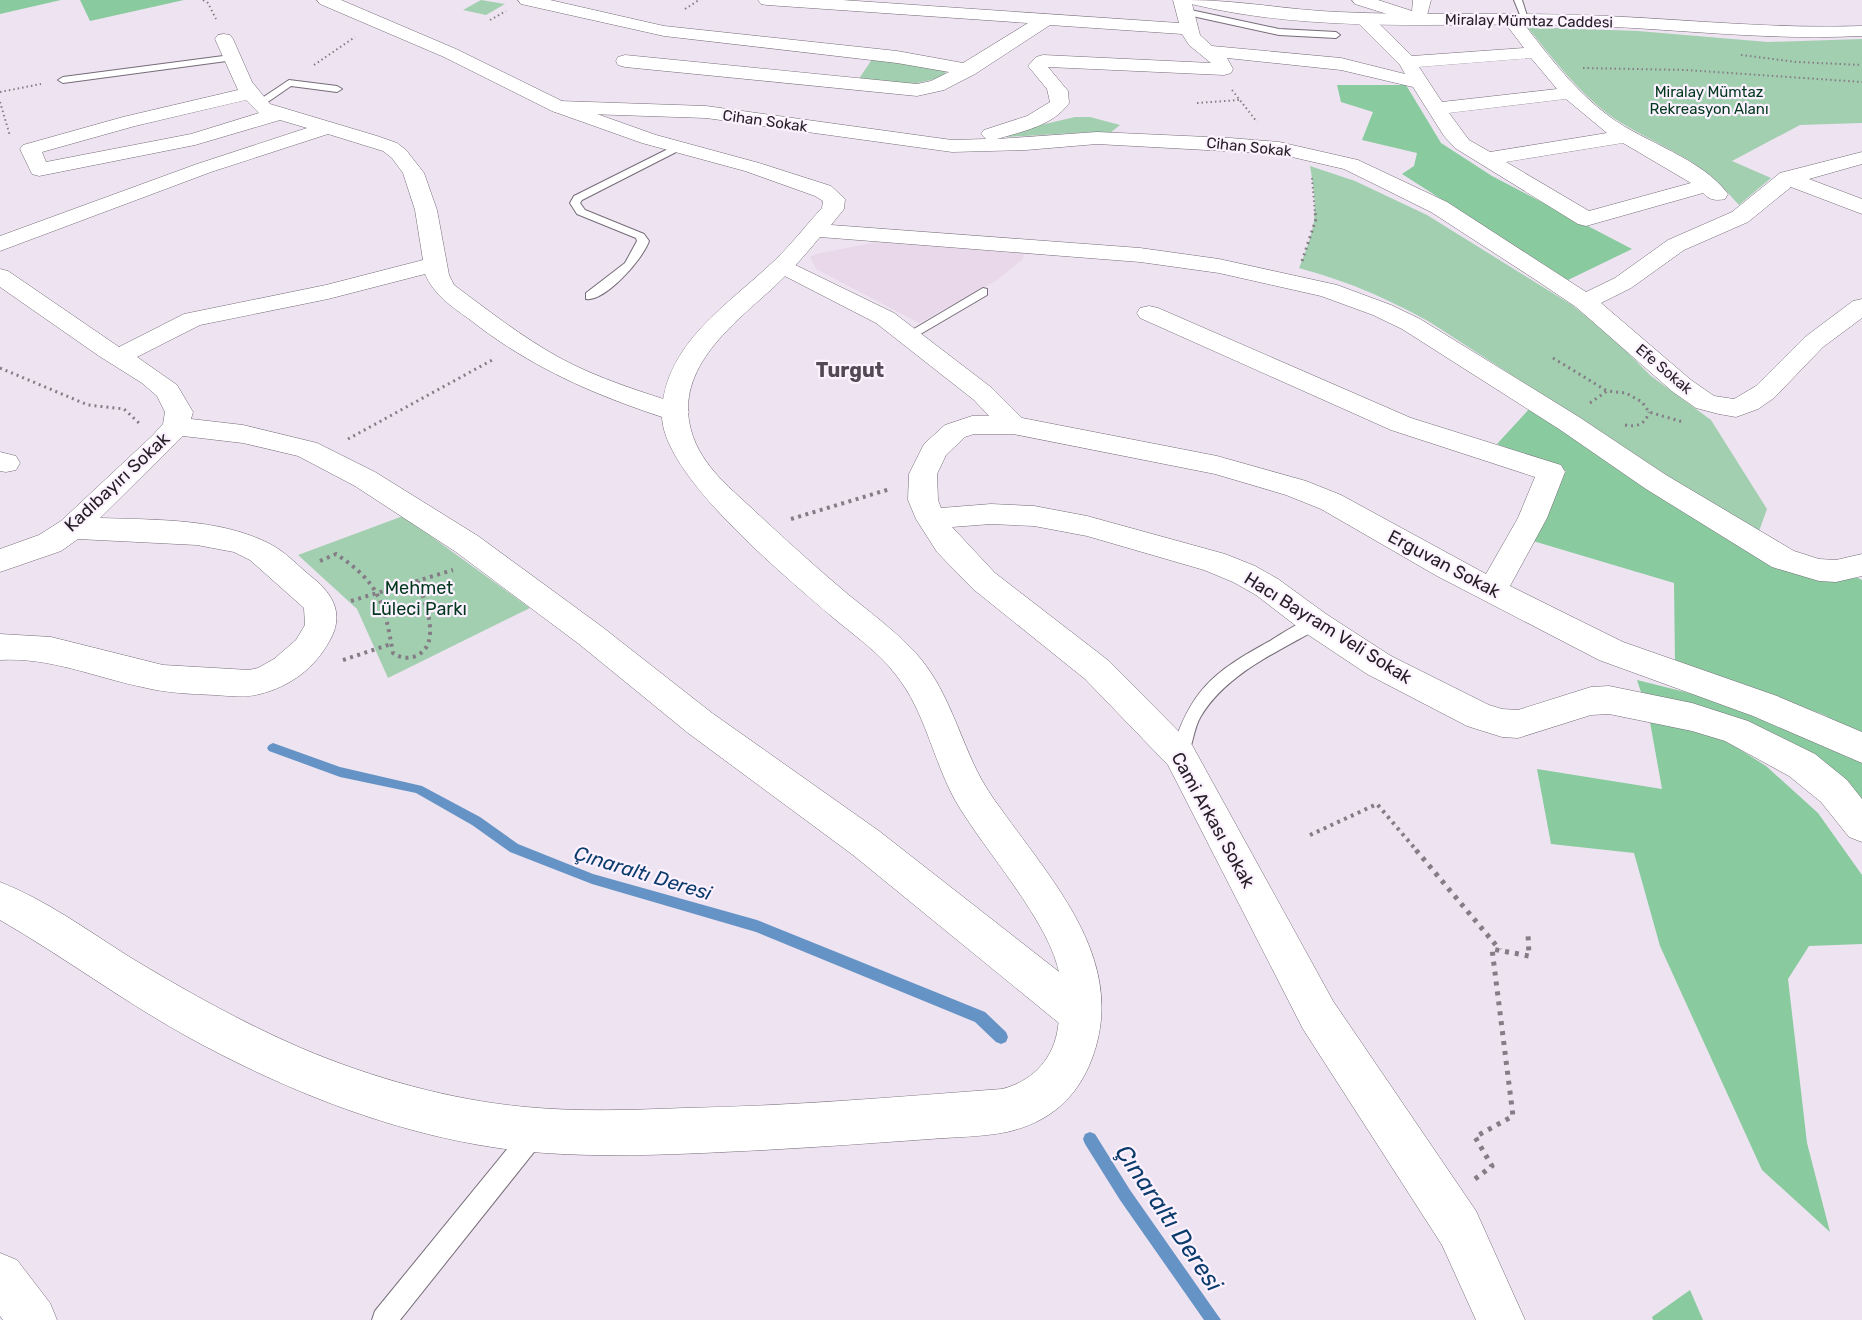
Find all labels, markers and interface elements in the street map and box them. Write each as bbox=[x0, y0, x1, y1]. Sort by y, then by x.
street label: Miralay Mümtaz Caddesi bbox=[1445, 11, 1613, 31]
park label: Miralay Mümtaz Rekreasyon Alanı bbox=[1649, 83, 1769, 118]
street label: Cihan Sokak bbox=[721, 106, 809, 136]
street label: Cihan Sokak bbox=[1206, 134, 1293, 160]
street label: Efe Sokak bbox=[1632, 340, 1696, 398]
district label: Turgut bbox=[816, 358, 884, 382]
street label: Kadıbayırı Sokak bbox=[60, 427, 175, 536]
street label: Erguvan Sokak bbox=[1384, 525, 1504, 603]
street label: Hacı Bayram Veli Sokak bbox=[1240, 567, 1417, 689]
park label: Mehmet Lüleci Parkı bbox=[371, 577, 467, 620]
street label: Cami Arkası Sokak bbox=[1167, 748, 1260, 892]
water label: Çınaraltı Deresi bbox=[571, 841, 716, 906]
water label: Çınaraltı Deresi bbox=[1110, 1139, 1229, 1298]

